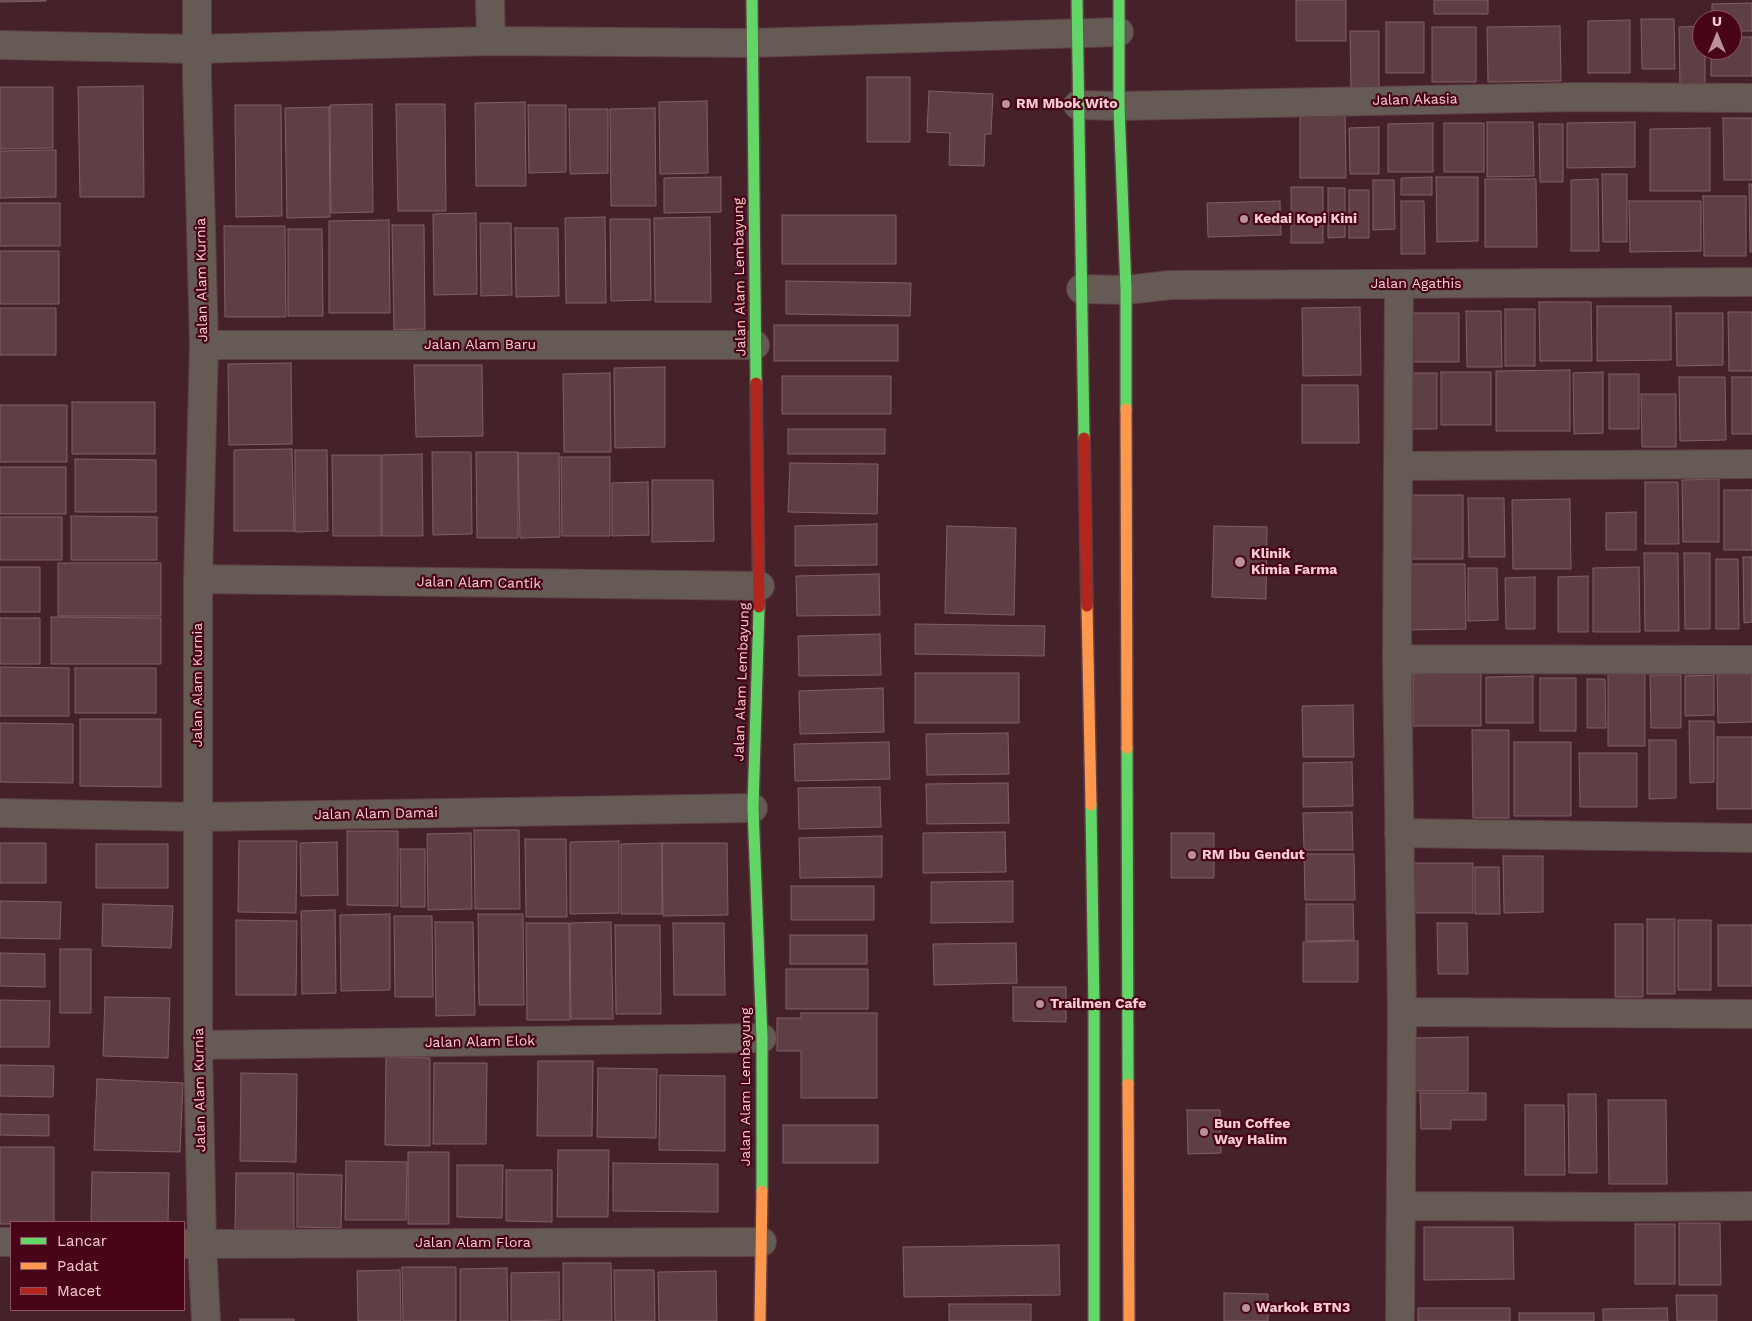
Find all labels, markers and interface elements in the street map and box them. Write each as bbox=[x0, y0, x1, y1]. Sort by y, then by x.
north arrow bbox=[1692, 10, 1742, 60]
text: U bbox=[1712, 13, 1722, 29]
street label: Jalan Akasia bbox=[1372, 91, 1458, 109]
place label: RM Mbok Wito bbox=[1016, 96, 1118, 112]
marker: RM Mbok Wito bbox=[1000, 98, 1012, 110]
street label: Jalan Alam Lembayung bbox=[730, 198, 750, 356]
place label: Kedai Kopi Kini bbox=[1254, 211, 1357, 227]
marker: Kedai Kopi Kini bbox=[1238, 213, 1250, 225]
street label: Jalan Alam Kurnia bbox=[193, 218, 211, 342]
street label: Jalan Agathis bbox=[1370, 276, 1462, 292]
street label: Jalan Alam Baru bbox=[424, 337, 536, 353]
place label: Klinik Kimia Farma bbox=[1251, 546, 1337, 578]
marker: Klinik Kimia Farma bbox=[1233, 555, 1247, 569]
street label: Jalan Alam Cantik bbox=[417, 574, 541, 592]
street label: Jalan Alam Lembayung bbox=[731, 602, 753, 762]
street label: Jalan Alam Kurnia bbox=[190, 623, 206, 747]
street label: Jalan Alam Damai bbox=[314, 805, 438, 823]
place label: RM Ibu Gendut bbox=[1202, 847, 1305, 863]
marker: RM Ibu Gendut bbox=[1186, 849, 1198, 861]
place label: Trailmen Cafe bbox=[1050, 996, 1146, 1012]
marker: Trailmen Cafe bbox=[1034, 998, 1046, 1010]
street label: Jalan Alam Lembayung bbox=[738, 1008, 754, 1166]
street label: Jalan Alam Kurnia bbox=[191, 1028, 209, 1152]
street label: Jalan Alam Elok bbox=[425, 1033, 535, 1051]
place label: Bun Coffee Way Halim bbox=[1214, 1116, 1290, 1148]
marker: Bun Coffee Way Halim bbox=[1198, 1126, 1210, 1138]
legend bbox=[10, 1221, 185, 1311]
text: Lancar bbox=[57, 1232, 107, 1250]
street label: Jalan Alam Flora bbox=[415, 1235, 531, 1251]
text: Padat bbox=[57, 1257, 99, 1275]
text: Macet bbox=[57, 1282, 101, 1300]
place label: Warkok BTN3 bbox=[1256, 1300, 1350, 1316]
marker: Warkok BTN3 bbox=[1240, 1302, 1252, 1314]

